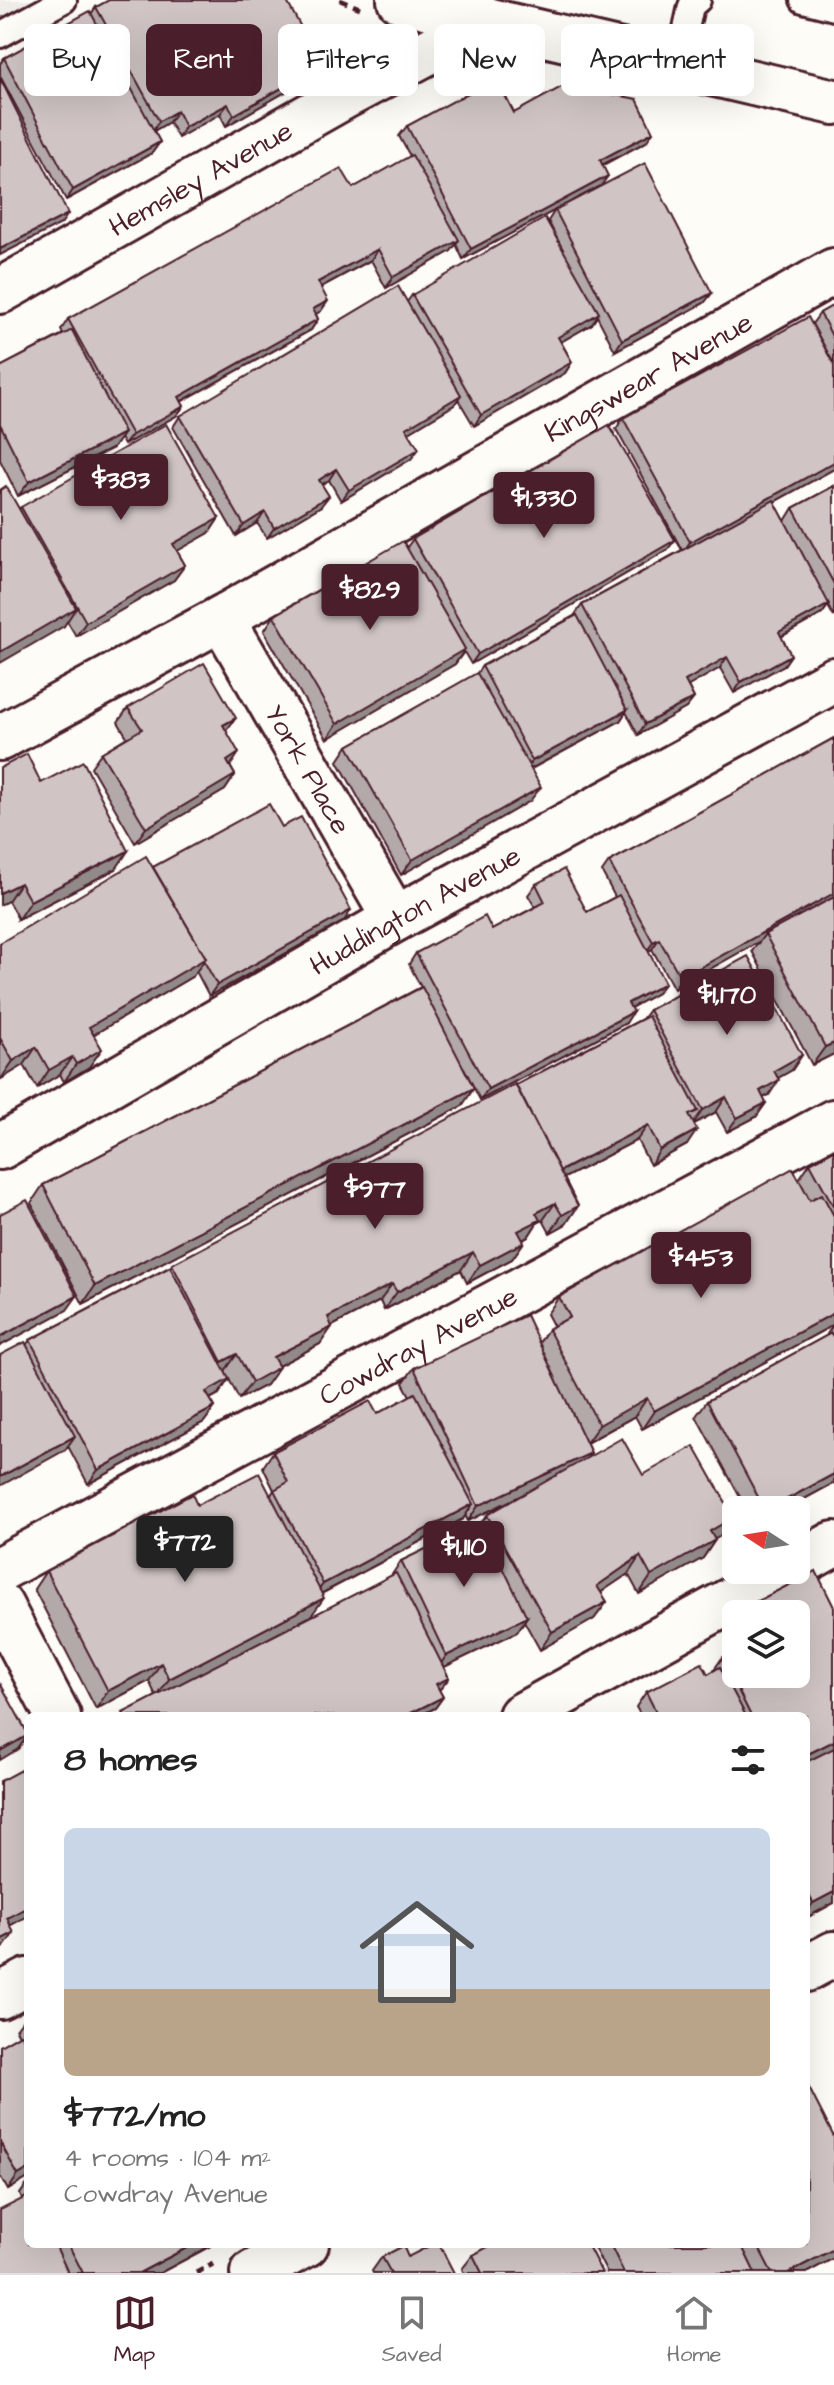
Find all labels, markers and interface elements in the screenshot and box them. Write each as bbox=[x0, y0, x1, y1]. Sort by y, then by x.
chip: Buy bbox=[24, 24, 130, 96]
chip: Rent bbox=[146, 24, 262, 96]
chip: Filters bbox=[278, 24, 418, 96]
chip: New bbox=[434, 24, 545, 96]
chip: Apartment bbox=[561, 24, 754, 96]
street label: Hemsley Avenue bbox=[102, 112, 300, 247]
street label: Kingswear Avenue bbox=[538, 303, 760, 452]
pin: $383 bbox=[74, 454, 168, 522]
text: $383 bbox=[92, 462, 150, 498]
pin: $1,330 bbox=[479, 472, 609, 540]
text: $1,330 bbox=[511, 480, 577, 516]
pin: $829 bbox=[323, 564, 417, 632]
text: $829 bbox=[339, 572, 401, 608]
street label: York Place bbox=[255, 697, 360, 842]
street label: Huddington Avenue bbox=[303, 836, 528, 985]
pin: $1,170 bbox=[662, 969, 792, 1037]
text: $1,170 bbox=[698, 977, 756, 1013]
pin: $977 bbox=[328, 1163, 422, 1231]
text: $977 bbox=[344, 1171, 406, 1207]
pin: $453 bbox=[654, 1232, 748, 1300]
text: $453 bbox=[669, 1240, 733, 1276]
street label: Cowdray Avenue bbox=[312, 1277, 525, 1416]
north arrow bbox=[722, 1496, 810, 1584]
map controls bbox=[722, 1496, 810, 1688]
pin: $772 bbox=[138, 1516, 232, 1584]
pin: $1,110 bbox=[399, 1521, 529, 1589]
text: $772 bbox=[154, 1524, 216, 1560]
text: $1,110 bbox=[441, 1529, 487, 1565]
button: layers bbox=[722, 1600, 810, 1688]
text: 8 homes bbox=[64, 1736, 198, 1784]
icon: filters bbox=[726, 1738, 770, 1782]
icon: home bbox=[345, 1880, 489, 2024]
text: $772/mo bbox=[64, 2092, 205, 2140]
text: 4 rooms · 104 m² bbox=[64, 2140, 271, 2176]
text: Cowdray Avenue bbox=[64, 2176, 268, 2212]
tab: Map bbox=[113, 2291, 157, 2370]
tab: Saved bbox=[382, 2291, 442, 2370]
tab: Home bbox=[667, 2291, 721, 2370]

